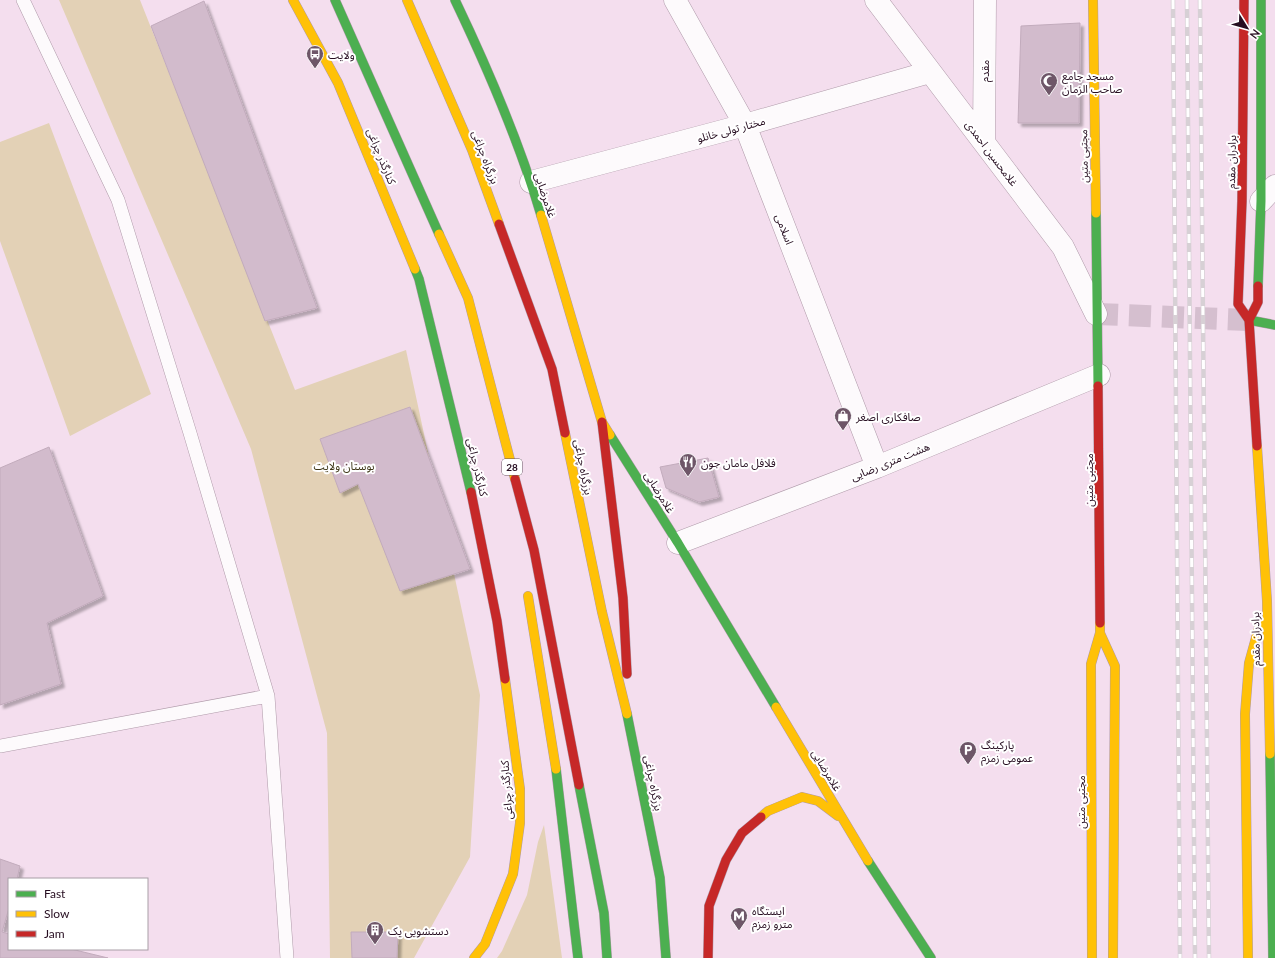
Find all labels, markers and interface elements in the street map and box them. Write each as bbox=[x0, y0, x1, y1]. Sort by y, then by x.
north arrow bbox=[1227, 8, 1267, 48]
text: N bbox=[1248, 27, 1263, 42]
bus stop icon: ولایت bbox=[305, 44, 325, 69]
place label: ولایت bbox=[328, 48, 355, 62]
street label: مقدم bbox=[978, 60, 993, 82]
place label: مسجد جامع صاحب الزمان bbox=[1062, 69, 1122, 96]
mosque icon: مسجد جامع صاحب الزمان bbox=[1039, 71, 1059, 96]
street label: مختار تولی خانلو bbox=[695, 114, 767, 145]
street label: غلامحسین احمدی bbox=[962, 118, 1021, 189]
street label: کنارگذر چراغی bbox=[363, 126, 399, 187]
street label: بزرگراه چراغی bbox=[468, 128, 502, 186]
street label: مجتبی متین bbox=[1076, 129, 1091, 183]
street label: برادران مقدم bbox=[1224, 135, 1240, 189]
street label: غلامرضایی bbox=[532, 171, 560, 220]
street label: اسلامی bbox=[772, 212, 797, 246]
shop icon: صافکاری اصغر bbox=[833, 406, 853, 431]
place label: صافکاری اصغر bbox=[855, 410, 921, 424]
street label: کنارگذر چراغی bbox=[463, 437, 491, 498]
street label: بزرگراه چراغی bbox=[570, 438, 596, 496]
street label: هشت متری رضایی bbox=[849, 439, 932, 484]
restaurant icon: فلافل مامان جون bbox=[678, 452, 698, 477]
street label: مجتبی متین bbox=[1082, 453, 1096, 507]
place label: فلافل مامان جون bbox=[701, 456, 776, 470]
park label: بوستان ولایت bbox=[313, 459, 375, 473]
road number: 28 bbox=[502, 459, 522, 475]
street label: غلامرضایی bbox=[641, 469, 678, 516]
street label: برادران مقدم bbox=[1248, 612, 1264, 666]
place label: پارکینگ عمومی زمزم bbox=[981, 738, 1034, 766]
parking icon: پارکینگ عمومی زمزم bbox=[958, 740, 978, 765]
street label: غلامرضایی bbox=[809, 747, 845, 794]
street label: بزرگراه چراغی bbox=[640, 754, 666, 812]
street label: کنارگذر چراغی bbox=[497, 759, 517, 820]
street label: مجتبی متین bbox=[1074, 775, 1088, 829]
legend bbox=[8, 878, 148, 950]
text: Fast bbox=[44, 886, 66, 901]
place label: ایستگاه مترو زمزم bbox=[752, 904, 793, 932]
text: Slow bbox=[44, 906, 70, 921]
metro station icon: ایستگاه مترو زمزم bbox=[729, 906, 749, 931]
building icon: دستشویی یک bbox=[365, 920, 385, 945]
place label: دستشویی یک bbox=[388, 924, 449, 938]
text: Jam bbox=[44, 926, 65, 941]

